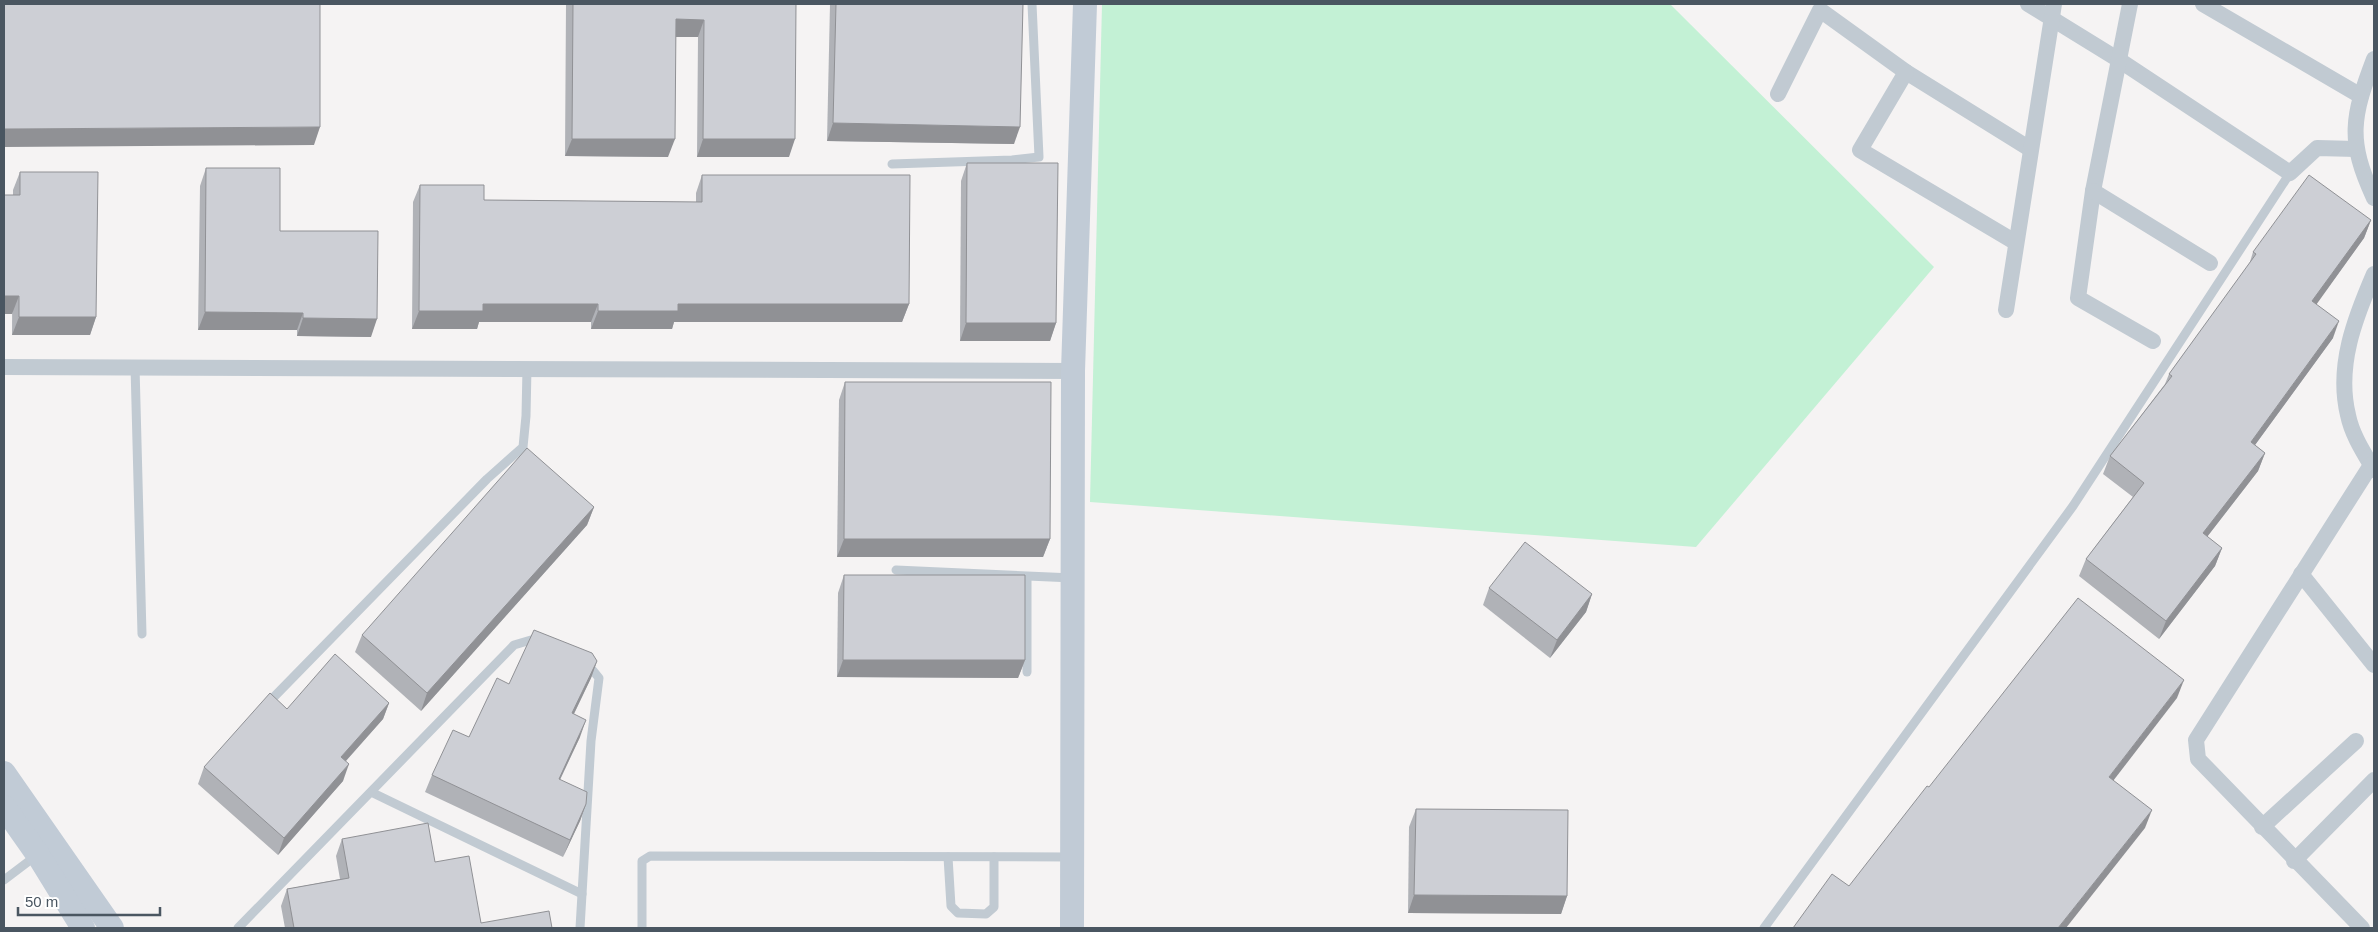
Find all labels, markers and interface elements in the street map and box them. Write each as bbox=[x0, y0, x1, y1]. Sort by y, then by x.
scale bar bbox=[18, 884, 160, 916]
text: 50 m bbox=[25, 893, 58, 910]

